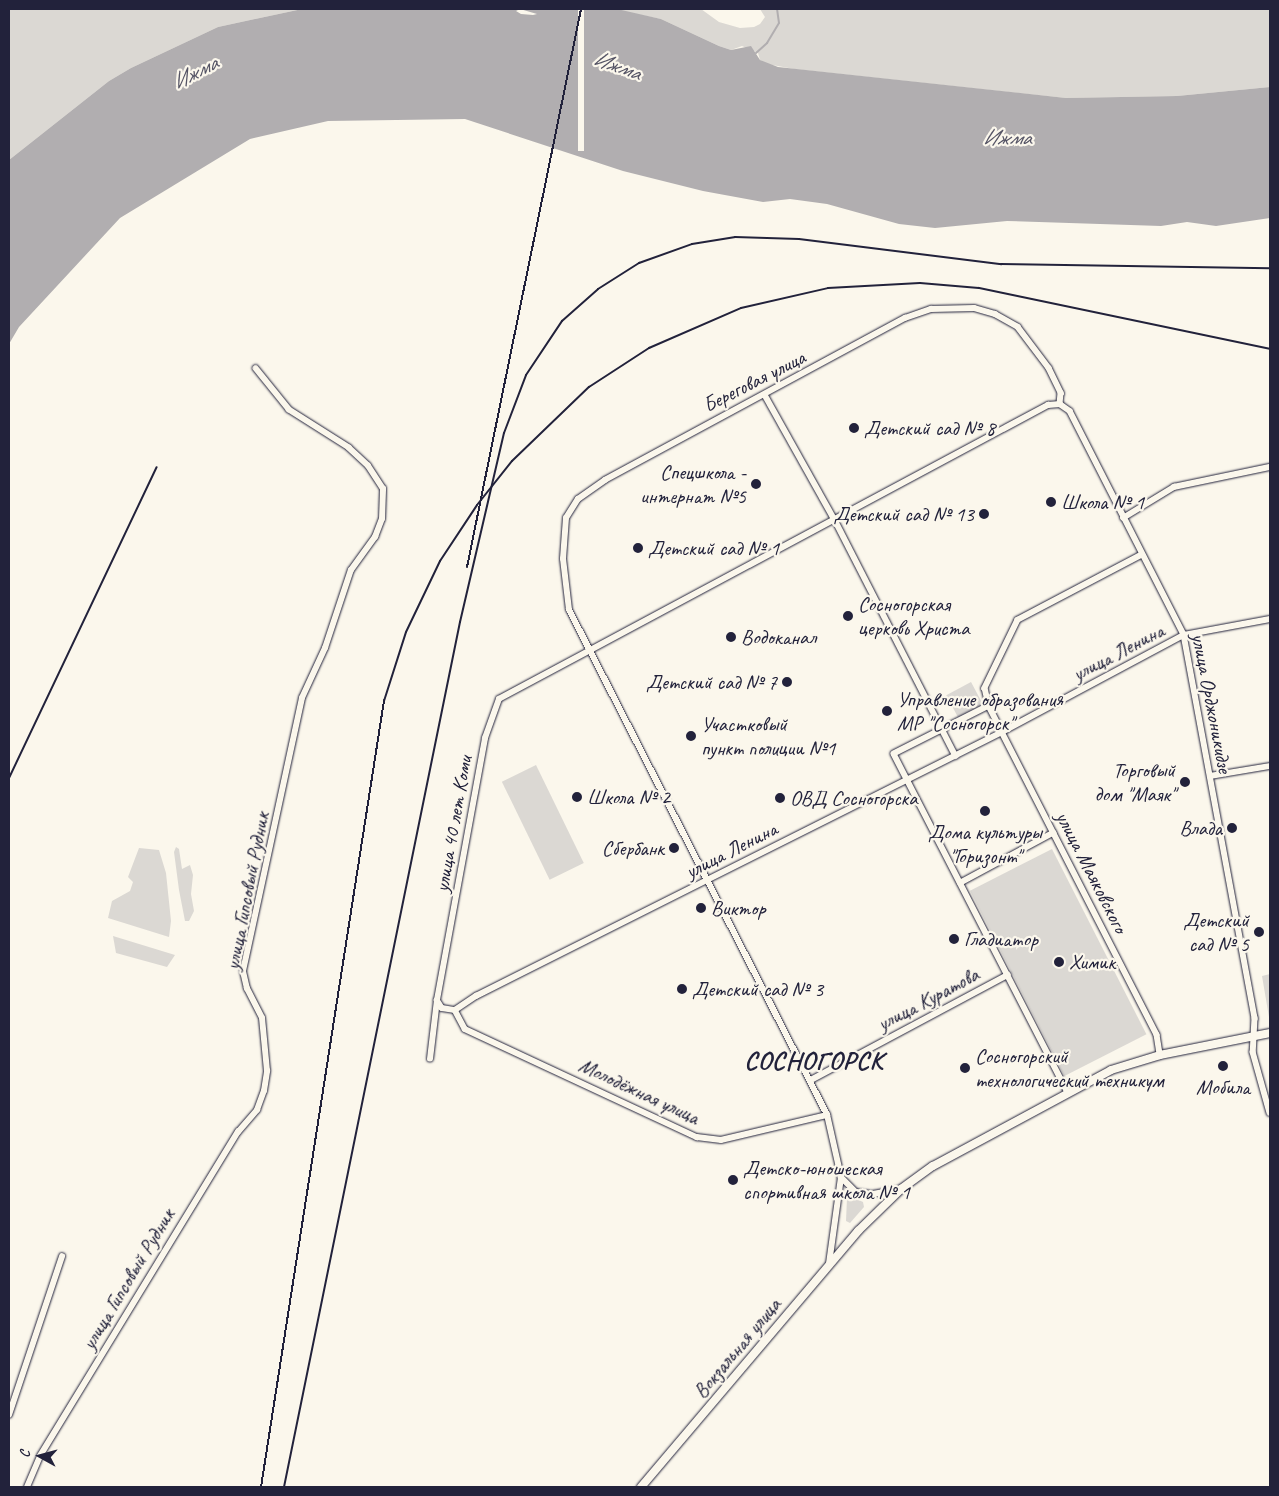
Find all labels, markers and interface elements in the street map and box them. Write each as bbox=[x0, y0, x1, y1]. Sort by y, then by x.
water label: Ижма bbox=[590, 45, 644, 87]
water label: Ижма bbox=[168, 50, 222, 96]
water label: Ижма bbox=[983, 124, 1031, 152]
street label: Береговая улица bbox=[698, 344, 810, 418]
place label: Детский сад № 8 bbox=[864, 415, 995, 441]
marker: Детский сад № 8 bbox=[848, 422, 860, 434]
place label: Спецшкола - интернат №5 bbox=[640, 459, 746, 509]
marker: Спецшкола - интернат №5 bbox=[750, 478, 762, 490]
place label: Школа № 1 bbox=[1061, 489, 1144, 515]
marker: Школа № 1 bbox=[1045, 496, 1057, 508]
place label: Детский сад № 13 bbox=[833, 501, 974, 527]
marker: Детский сад № 13 bbox=[978, 508, 990, 520]
place label: Детский сад № 1 bbox=[648, 535, 779, 561]
marker: Детский сад № 1 bbox=[632, 542, 644, 554]
place label: Сосногорская церковь Христа bbox=[858, 591, 968, 641]
marker: Сосногорская церковь Христа bbox=[842, 610, 854, 622]
street label: улица Ленина bbox=[1068, 618, 1168, 686]
place label: Водоканал bbox=[741, 624, 816, 650]
marker: Водоканал bbox=[725, 631, 737, 643]
street label: улица Орджоникидзе bbox=[1186, 632, 1238, 774]
place label: Детский сад № 7 bbox=[646, 669, 777, 695]
marker: Детский сад № 7 bbox=[781, 676, 793, 688]
place label: Управление образования МР "Сосногорск" bbox=[897, 686, 1064, 736]
marker: Управление образования МР "Сосногорск" bbox=[881, 705, 893, 717]
place label: Участковый пункт полиции №1 bbox=[701, 711, 834, 761]
marker: Участковый пункт полиции №1 bbox=[685, 730, 697, 742]
street label: улица 40 лет Коми bbox=[429, 754, 477, 894]
place label: Торговый дом "Маяк" bbox=[1094, 757, 1175, 807]
marker: Торговый дом "Маяк" bbox=[1179, 776, 1191, 788]
place label: Школа № 2 bbox=[587, 784, 670, 810]
place label: ОВД Сосногорска bbox=[790, 785, 917, 811]
marker: Школа № 2 bbox=[571, 791, 583, 803]
marker: ОВД Сосногорска bbox=[774, 792, 786, 804]
marker: Дома культуры "Горизонт" bbox=[979, 805, 991, 817]
street label: улица Маяковского bbox=[1050, 807, 1134, 937]
street label: улица Гипсовый Рудник bbox=[219, 810, 275, 972]
place label: Влада bbox=[1180, 815, 1222, 841]
street label: улица Ленина bbox=[681, 816, 781, 884]
place label: Дома культуры "Горизонт" bbox=[930, 819, 1040, 869]
marker: Влада bbox=[1226, 822, 1238, 834]
place label: Сбербанк bbox=[602, 835, 664, 861]
marker: Сбербанк bbox=[668, 842, 680, 854]
place label: Виктор bbox=[711, 895, 765, 921]
marker: Виктор bbox=[695, 902, 707, 914]
place label: Детский сад № 5 bbox=[1183, 907, 1249, 957]
place label: Гладиатор bbox=[964, 926, 1038, 952]
marker: Детский сад № 5 bbox=[1253, 926, 1265, 938]
marker: Гладиатор bbox=[948, 933, 960, 945]
place label: Химик bbox=[1069, 949, 1115, 975]
marker: Химик bbox=[1053, 956, 1065, 968]
street label: улица Куратова bbox=[872, 961, 984, 1037]
place label: Детский сад № 3 bbox=[692, 976, 823, 1002]
marker: Детский сад № 3 bbox=[676, 983, 688, 995]
place label: Сосногорский технологический техникум bbox=[975, 1043, 1164, 1093]
district label: СОСНОГОРСК bbox=[739, 1045, 889, 1077]
street label: Молодёжная улица bbox=[574, 1052, 704, 1130]
marker: Мобила bbox=[1217, 1060, 1229, 1072]
marker: Сосногорский технологический техникум bbox=[959, 1062, 971, 1074]
place label: Мобила bbox=[1196, 1074, 1250, 1100]
place label: Детско-юношеская спортивная школа № 1 bbox=[743, 1155, 910, 1205]
marker: Детско-юношеская спортивная школа № 1 bbox=[727, 1174, 739, 1186]
street label: улица Гипсовый Рудник bbox=[76, 1204, 180, 1354]
street label: Вокзальная улица bbox=[687, 1292, 787, 1404]
north arrow bbox=[15, 1431, 65, 1481]
text: С bbox=[16, 1450, 33, 1459]

